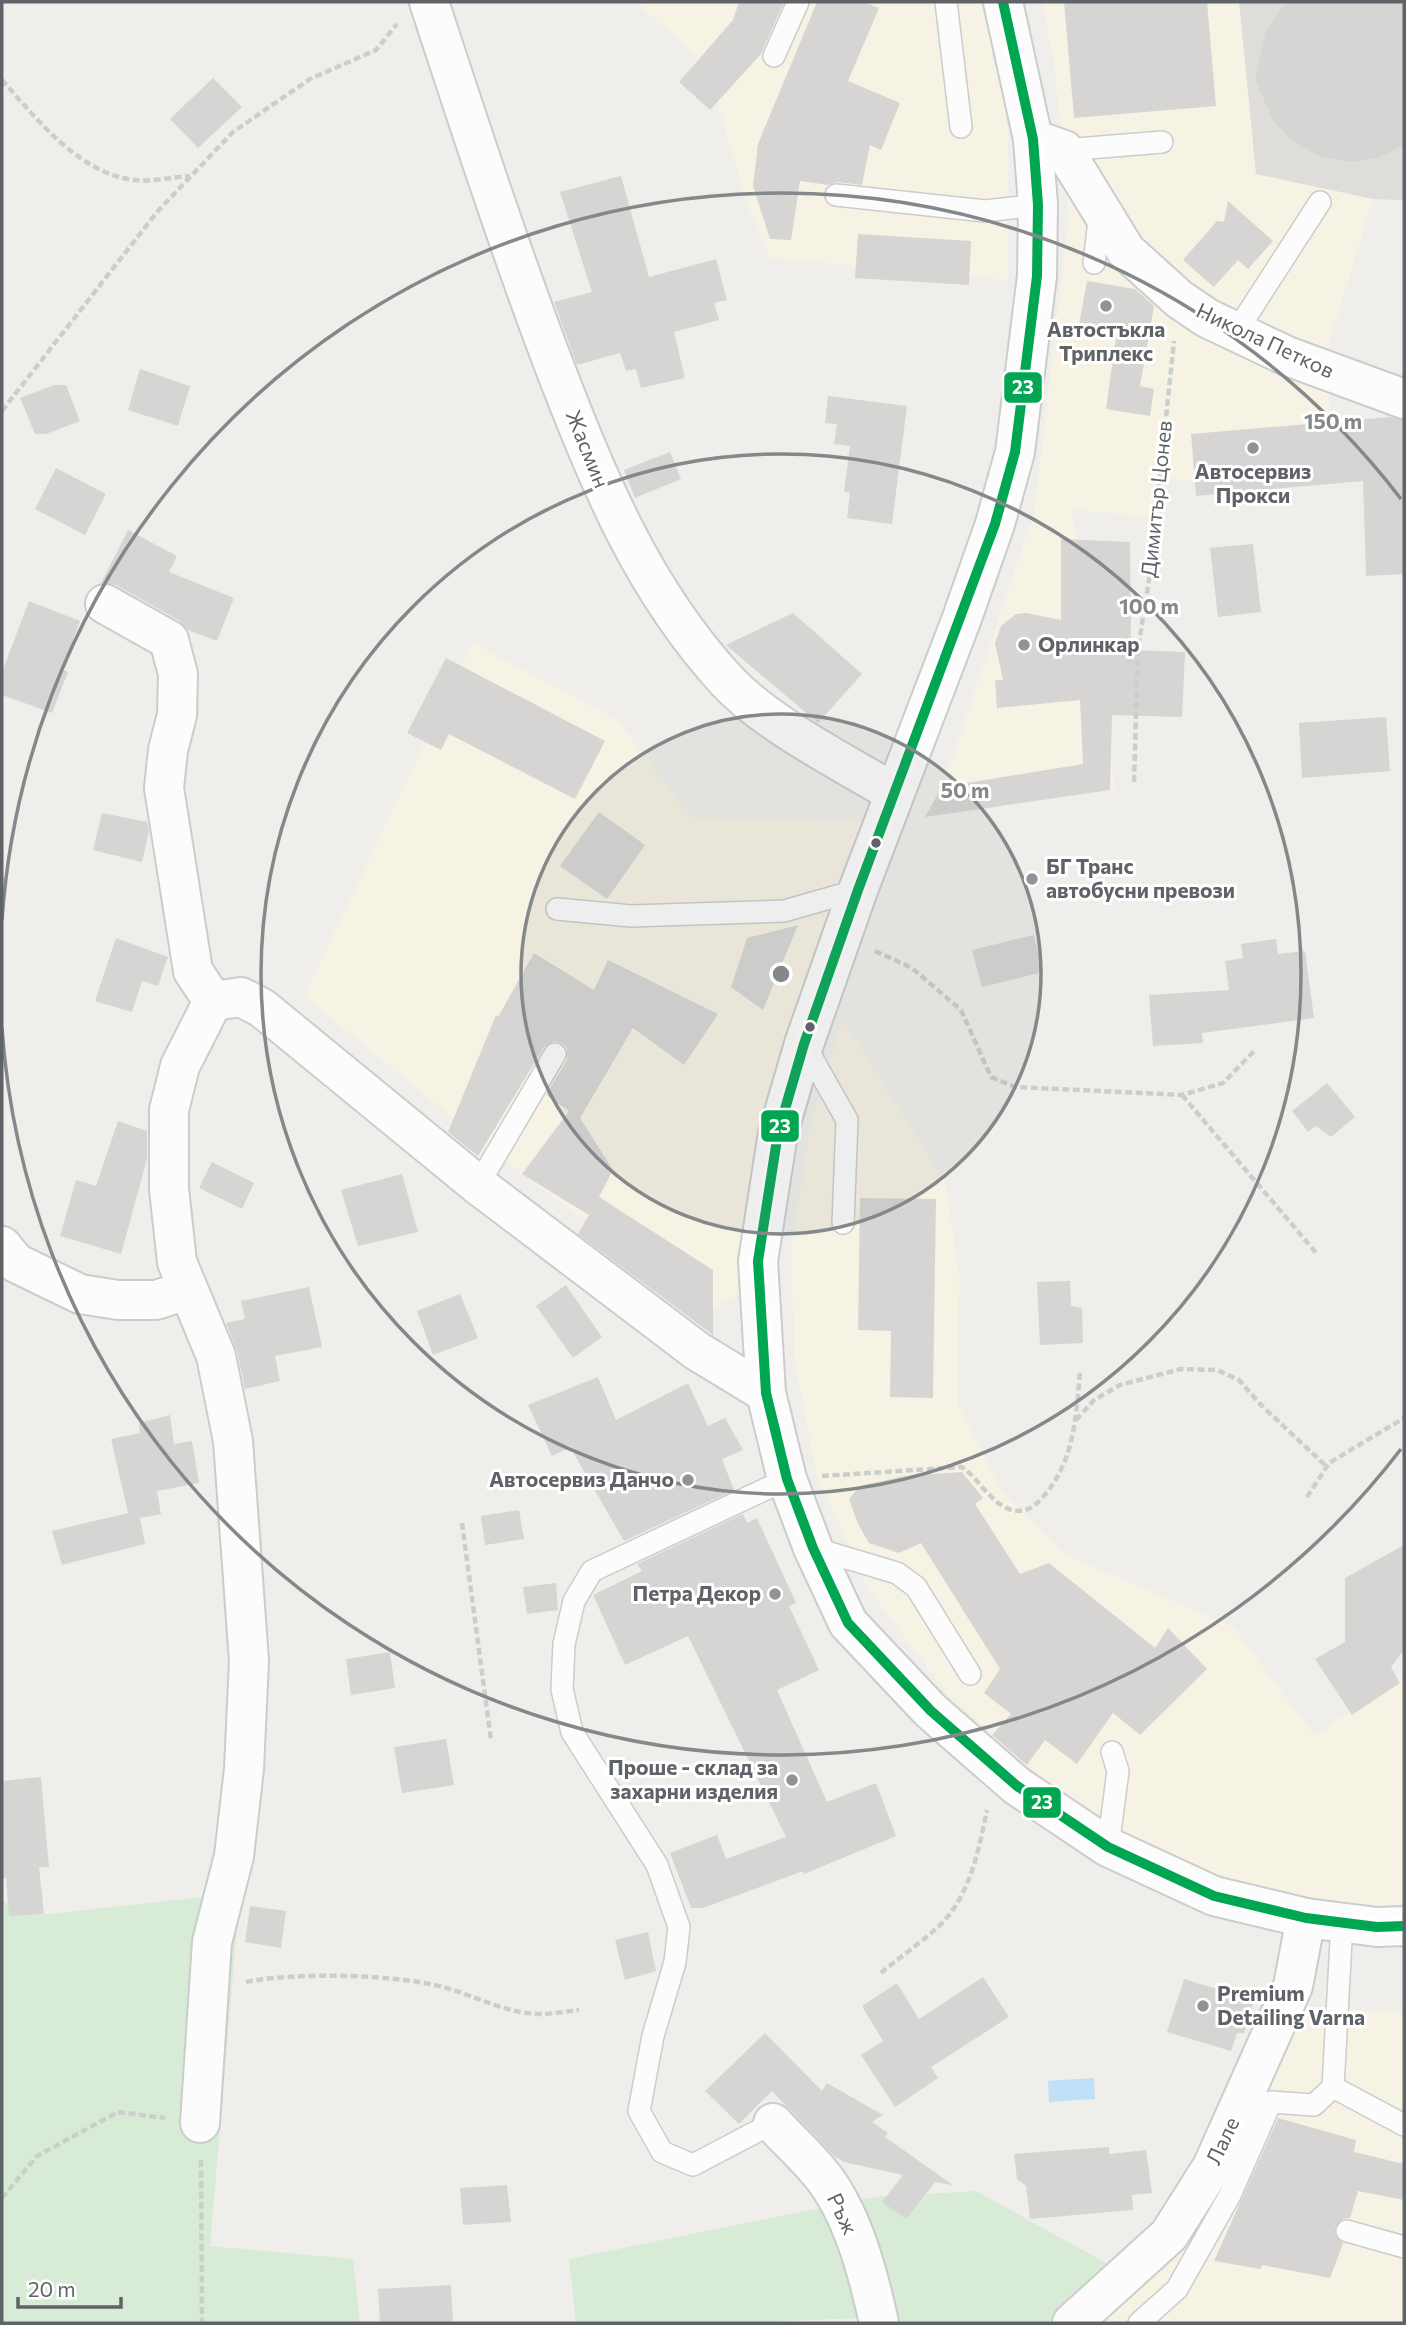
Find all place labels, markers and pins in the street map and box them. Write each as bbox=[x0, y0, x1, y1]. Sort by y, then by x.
marker: Автостъкла Триплекс bbox=[1098, 298, 1114, 314]
place label: Автостъкла Триплекс bbox=[1047, 316, 1165, 365]
marker: Автосервиз Прокси bbox=[1245, 440, 1261, 456]
place label: Автосервиз Прокси bbox=[1195, 458, 1311, 507]
place label: Орлинкар bbox=[1038, 631, 1140, 656]
marker: Орлинкар bbox=[1016, 637, 1032, 653]
unlabelled marker bbox=[869, 836, 883, 850]
place label: БГ Транс автобусни превози bbox=[1046, 853, 1235, 902]
marker: БГ Транс автобусни превози bbox=[1024, 871, 1040, 887]
centre of rings bbox=[769, 962, 793, 986]
unlabelled marker bbox=[803, 1020, 817, 1034]
place label: Автосервиз Данчо bbox=[489, 1466, 674, 1491]
marker: Автосервиз Данчо bbox=[680, 1472, 696, 1488]
place label: Петра Декор bbox=[632, 1580, 761, 1605]
marker: Петра Декор bbox=[767, 1586, 783, 1602]
place label: Проше - склад за захарни изделия bbox=[608, 1754, 778, 1803]
marker: Проше - склад за захарни изделия bbox=[784, 1772, 800, 1788]
place label: Premium Detailing Varna bbox=[1217, 1980, 1365, 2029]
marker: Premium Detailing Varna bbox=[1195, 1998, 1211, 2014]

